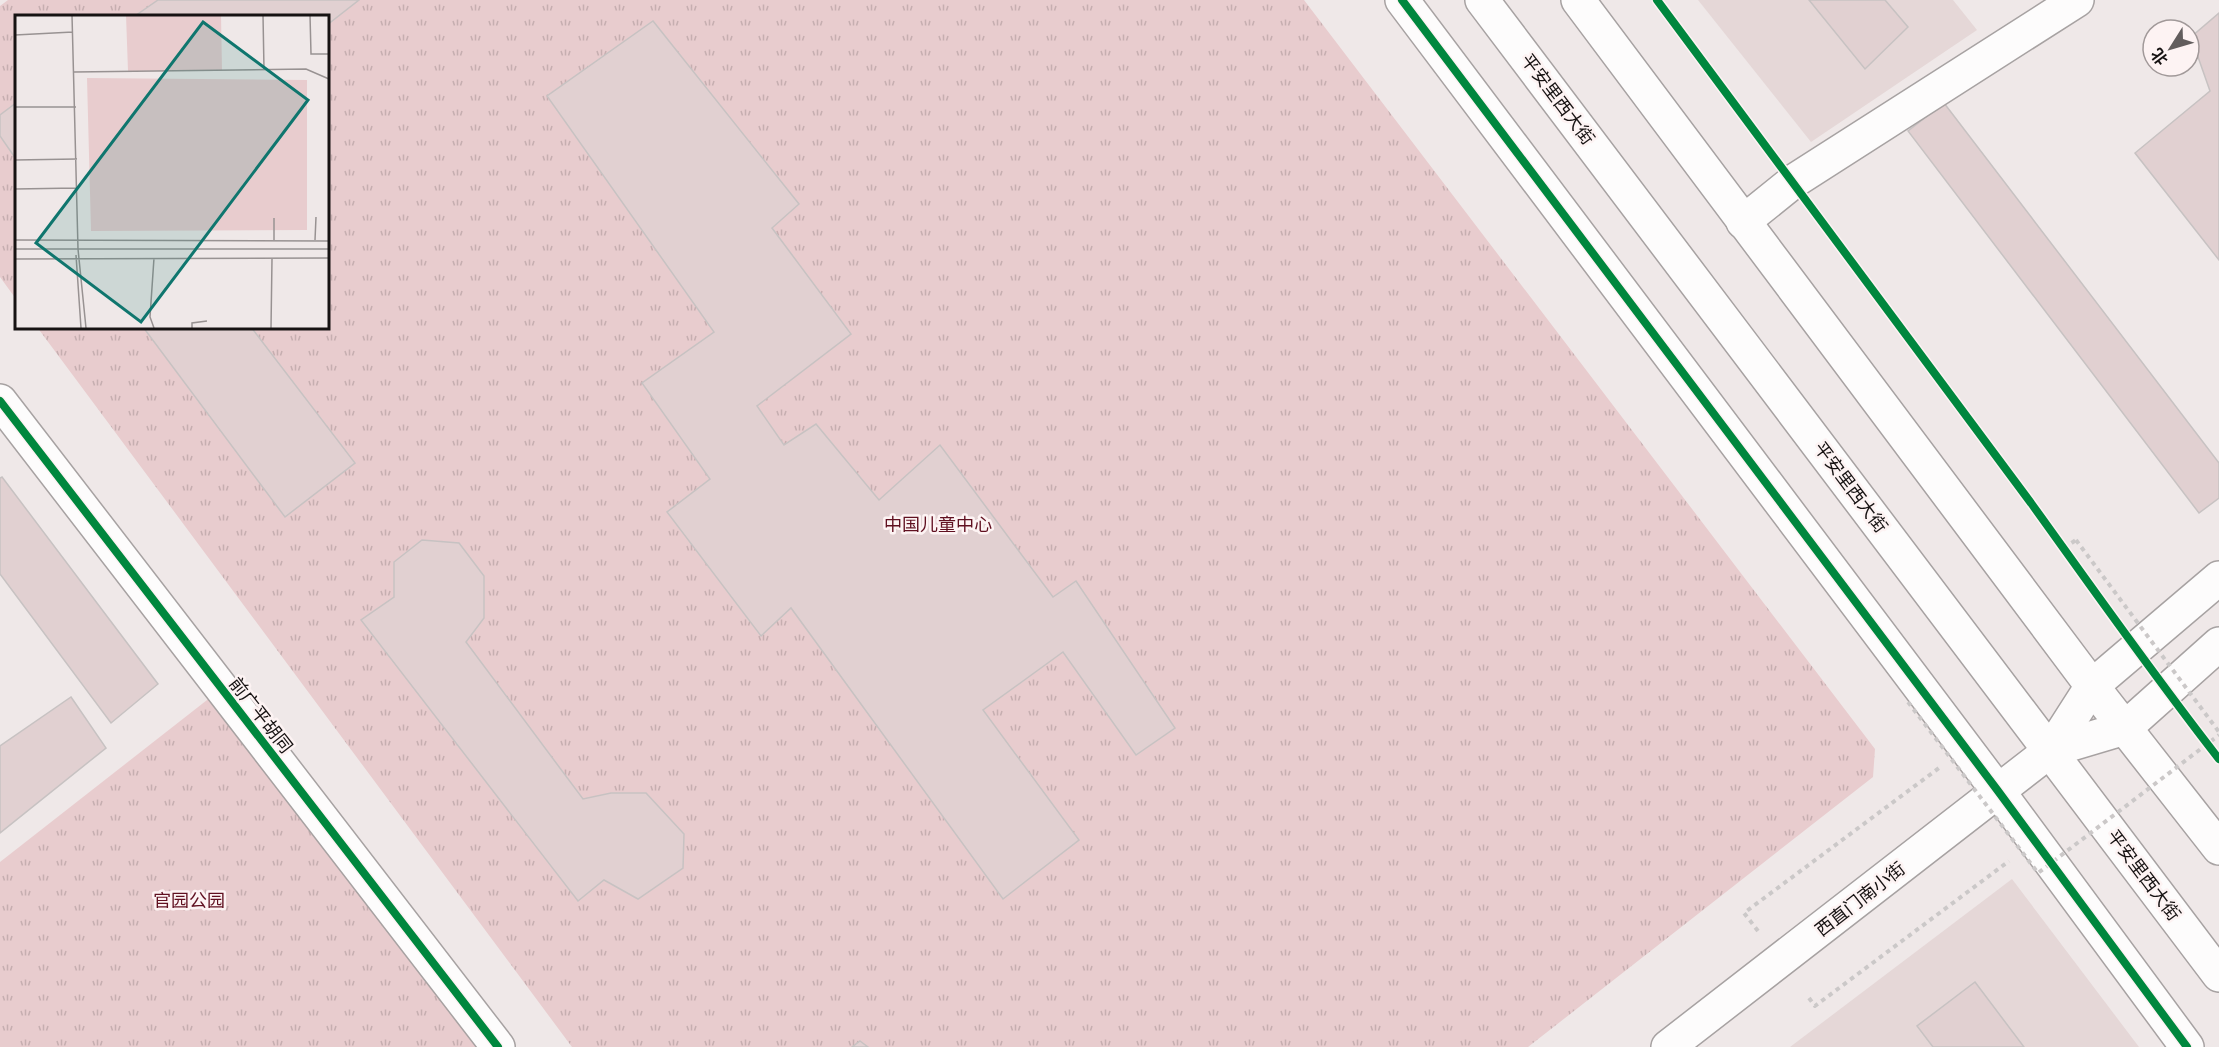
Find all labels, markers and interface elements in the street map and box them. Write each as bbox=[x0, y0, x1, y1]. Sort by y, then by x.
inset map bbox=[15, 15, 328, 328]
north arrow bbox=[2141, 18, 2201, 78]
text: 北 bbox=[2145, 44, 2173, 70]
street label: 平安里西大街 bbox=[1516, 48, 1600, 150]
street label: 平安里西大街 bbox=[1809, 436, 1893, 538]
park label: 中国儿童中心 bbox=[884, 512, 992, 537]
street label: 前广平胡同 bbox=[223, 672, 299, 758]
street label: 平安里西大街 bbox=[2102, 824, 2186, 926]
street label: 西直门南小街 bbox=[1810, 856, 1910, 942]
park label: 官园公园 bbox=[153, 888, 225, 913]

